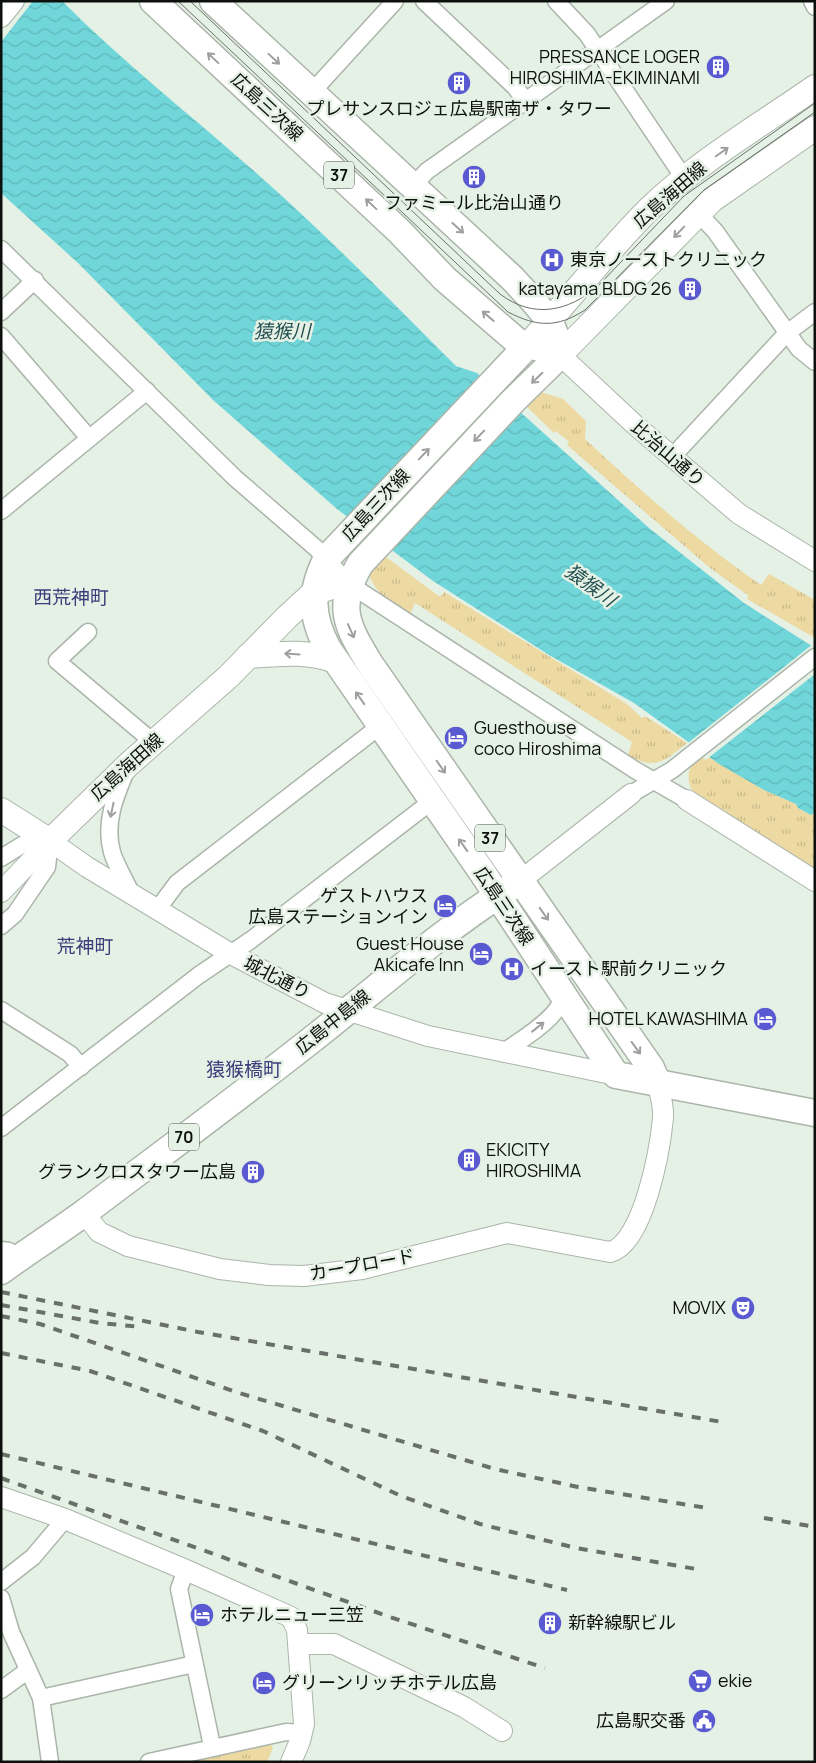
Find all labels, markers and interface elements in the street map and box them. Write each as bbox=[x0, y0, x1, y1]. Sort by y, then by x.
place label: PRESSANCE LOGER HIROSHIMA-EKIMINAMI bbox=[510, 44, 700, 89]
one-way arrow bbox=[207, 52, 220, 64]
one-way arrow bbox=[268, 53, 281, 65]
building icon: PRESSANCE LOGER HIROSHIMA-EKIMINAMI bbox=[705, 54, 731, 80]
street label: 広島三次線 bbox=[227, 67, 309, 146]
building icon: プレサンスロジェ広島駅南ザ・タワー bbox=[446, 70, 472, 96]
place label: プレサンスロジェ広島駅南ザ・タワー bbox=[306, 96, 612, 120]
one-way arrow bbox=[714, 147, 728, 157]
street label: 広島海田線 bbox=[628, 156, 711, 233]
road number: 37 bbox=[324, 162, 354, 188]
building icon: ファミール比治山通り bbox=[461, 164, 487, 190]
place label: ファミール比治山通り bbox=[384, 190, 564, 214]
one-way arrow bbox=[364, 198, 377, 210]
one-way arrow bbox=[451, 222, 464, 234]
one-way arrow bbox=[673, 226, 685, 238]
hospital icon: 東京ノーストクリニック bbox=[539, 247, 565, 273]
place label: 東京ノーストクリニック bbox=[570, 247, 767, 271]
place label: katayama BLDG 26 bbox=[518, 276, 672, 300]
building icon: katayama BLDG 26 bbox=[677, 276, 703, 302]
one-way arrow bbox=[482, 310, 495, 322]
water label: 猿猴川 bbox=[253, 318, 312, 344]
one-way arrow bbox=[531, 372, 543, 384]
street label: 比治山通り bbox=[627, 415, 710, 492]
one-way arrow bbox=[473, 430, 485, 442]
one-way arrow bbox=[418, 448, 430, 461]
street label: 広島三次線 bbox=[336, 463, 415, 545]
water label: 猿猴川 bbox=[560, 558, 623, 613]
district label: 西荒神町 bbox=[33, 584, 109, 610]
one-way arrow bbox=[347, 623, 357, 638]
one-way arrow bbox=[285, 649, 301, 658]
one-way arrow bbox=[355, 691, 365, 705]
place label: Guesthouse coco Hiroshima bbox=[474, 715, 601, 760]
hotel icon: Guesthouse coco Hiroshima bbox=[443, 725, 469, 751]
street label: 広島海田線 bbox=[85, 727, 168, 805]
one-way arrow bbox=[436, 759, 446, 773]
one-way arrow bbox=[107, 802, 116, 818]
road number: 37 bbox=[475, 824, 505, 851]
one-way arrow bbox=[458, 838, 468, 852]
street label: 広島三次線 bbox=[470, 861, 540, 949]
place label: ゲストハウス 広島ステーションイン bbox=[248, 883, 428, 928]
hotel icon: ゲストハウス 広島ステーションイン bbox=[432, 893, 458, 919]
one-way arrow bbox=[539, 907, 549, 921]
place label: Guest House Akicafe Inn bbox=[356, 931, 464, 976]
district label: 荒神町 bbox=[56, 933, 114, 959]
hotel icon: Guest House Akicafe Inn bbox=[468, 941, 494, 967]
street label: 城北通り bbox=[240, 950, 315, 1004]
hospital icon: イースト駅前クリニック bbox=[499, 956, 525, 982]
place label: イースト駅前クリニック bbox=[530, 956, 727, 980]
street label: 広島中島線 bbox=[290, 984, 375, 1059]
place label: HOTEL KAWASHIMA bbox=[589, 1006, 749, 1030]
hotel icon: HOTEL KAWASHIMA bbox=[752, 1006, 778, 1032]
one-way arrow bbox=[531, 1021, 544, 1032]
one-way arrow bbox=[631, 1041, 642, 1054]
district label: 猿猴橋町 bbox=[206, 1056, 282, 1082]
road number: 70 bbox=[169, 1124, 199, 1150]
place label: EKICITY HIROSHIMA bbox=[486, 1137, 582, 1182]
building icon: EKICITY HIROSHIMA bbox=[456, 1147, 482, 1173]
place label: グランクロスタワー広島 bbox=[38, 1159, 236, 1183]
building icon: グランクロスタワー広島 bbox=[240, 1159, 266, 1185]
street label: カープロード bbox=[307, 1243, 417, 1285]
place label: MOVIX bbox=[672, 1295, 726, 1319]
theatre icon: MOVIX bbox=[730, 1295, 756, 1321]
hotel icon: ホテルニュー三笠 bbox=[189, 1602, 215, 1628]
place label: ホテルニュー三笠 bbox=[220, 1602, 364, 1626]
building icon: 新幹線駅ビル bbox=[537, 1610, 563, 1636]
place label: 新幹線駅ビル bbox=[568, 1610, 676, 1634]
supermarket icon: ekie bbox=[687, 1668, 713, 1694]
place label: ekie bbox=[718, 1668, 752, 1692]
hotel icon: グリーンリッチホテル広島 bbox=[251, 1670, 277, 1696]
place label: グリーンリッチホテル広島 bbox=[282, 1670, 497, 1694]
place label: 広島駅交番 bbox=[596, 1708, 686, 1732]
public building icon: 広島駅交番 bbox=[691, 1708, 717, 1734]

